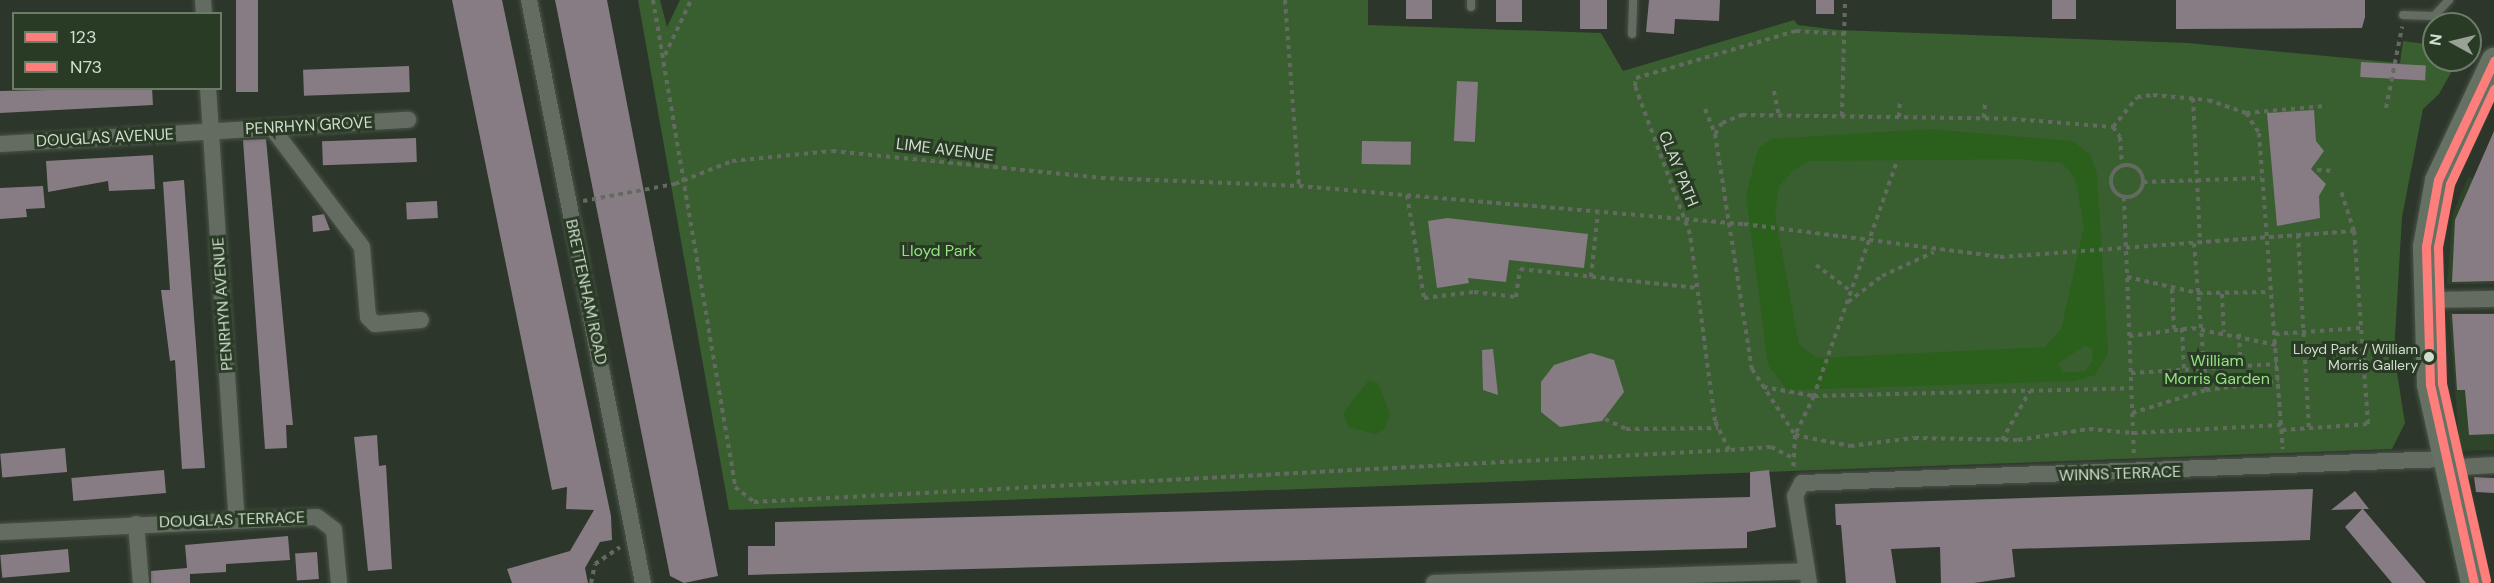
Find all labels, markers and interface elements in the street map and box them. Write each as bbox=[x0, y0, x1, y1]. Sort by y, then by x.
legend bbox=[12, 12, 222, 90]
north arrow bbox=[2422, 12, 2482, 72]
text: 123 bbox=[70, 25, 97, 49]
text: N bbox=[2424, 32, 2447, 47]
text: N73 bbox=[70, 55, 102, 79]
street label: PENRHYN GROVE bbox=[245, 113, 373, 139]
street label: DOUGLAS AVENUE bbox=[36, 125, 174, 151]
street label: CLAY PATH bbox=[1654, 128, 1702, 210]
street label: LIME AVENUE bbox=[895, 134, 995, 166]
street label: BRETTENHAM ROAD bbox=[561, 218, 611, 366]
street label: PENRHYN AVENUE bbox=[209, 237, 237, 371]
park label: Lloyd Park bbox=[902, 241, 976, 261]
place label: Lloyd Park / William Morris Gallery bbox=[2293, 341, 2418, 374]
park label: William Morris Garden bbox=[2164, 351, 2270, 389]
marker: Lloyd Park / William Morris Gallery bbox=[2423, 351, 2435, 363]
street label: WINNS TERRACE bbox=[2059, 462, 2181, 486]
street label: DOUGLAS TERRACE bbox=[159, 508, 305, 532]

